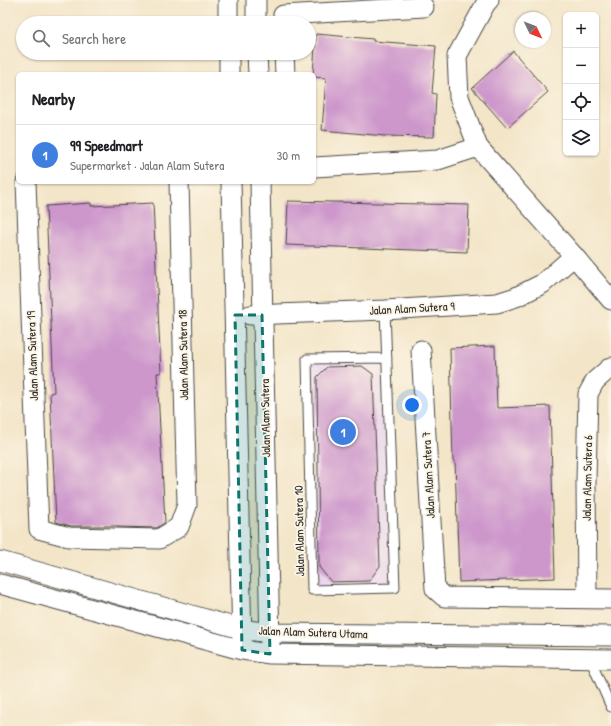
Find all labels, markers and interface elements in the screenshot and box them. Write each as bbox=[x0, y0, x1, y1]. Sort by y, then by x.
north arrow bbox=[515, 12, 551, 48]
map controls bbox=[563, 12, 599, 156]
button: + bbox=[563, 12, 599, 48]
search box bbox=[16, 16, 316, 60]
icon: search bbox=[30, 27, 52, 49]
text: Search here bbox=[62, 28, 126, 49]
button: − bbox=[563, 48, 599, 84]
button: locate bbox=[563, 84, 599, 120]
text: Nearby bbox=[32, 87, 75, 110]
button: layers bbox=[563, 120, 599, 156]
text: 99 Speedmart bbox=[70, 135, 143, 156]
text: 1 bbox=[43, 146, 47, 164]
text: 30 m bbox=[277, 146, 300, 164]
text: Supermarket · Jalan Alam Sutera bbox=[70, 156, 224, 174]
street label: Jalan Alam Sutera 9 bbox=[369, 297, 456, 319]
street label: Jalan Alam Sutera 18 bbox=[174, 309, 192, 401]
street label: Jalan Alam Sutera 19 bbox=[22, 310, 42, 401]
street label: Jalan Alam Sutera bbox=[256, 378, 274, 457]
your location bbox=[402, 395, 422, 415]
pin: 1 bbox=[330, 417, 356, 447]
street label: Jalan Alam Sutera 7 bbox=[417, 431, 439, 519]
street label: Jalan Alam Sutera 6 bbox=[578, 435, 596, 521]
street label: Jalan Alam Sutera 10 bbox=[290, 485, 308, 577]
street label: Jalan Alam Sutera Utama bbox=[258, 622, 368, 642]

